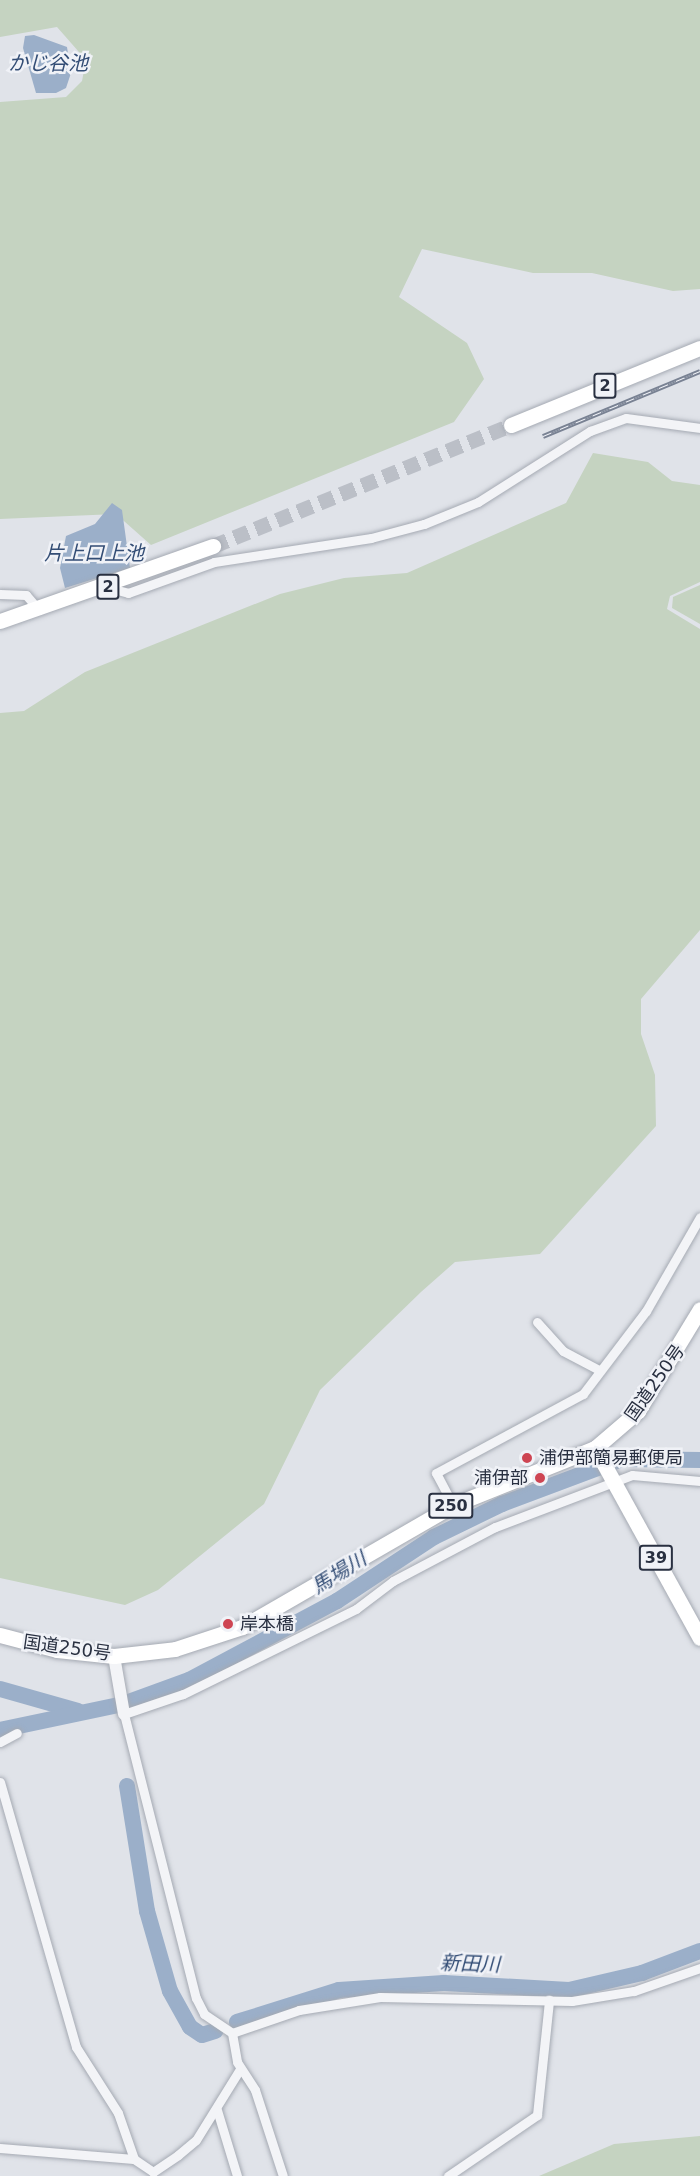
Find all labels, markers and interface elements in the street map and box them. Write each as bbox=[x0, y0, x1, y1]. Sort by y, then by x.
water label: かじ谷池 bbox=[8, 51, 88, 75]
road number: 2 bbox=[593, 373, 617, 399]
water label: 片上口上池 bbox=[44, 541, 144, 565]
road number: 2 bbox=[96, 574, 120, 600]
street label: 国道250号 bbox=[621, 1341, 689, 1425]
place label: 浦伊部簡易郵便局 bbox=[539, 1447, 683, 1469]
marker: 浦伊部簡易郵便局 bbox=[520, 1451, 534, 1465]
place label: 浦伊部 bbox=[474, 1467, 528, 1489]
marker: 浦伊部 bbox=[533, 1471, 547, 1485]
road number: 250 bbox=[427, 1493, 475, 1519]
road number: 39 bbox=[638, 1545, 674, 1571]
water label: 馬場川 bbox=[307, 1547, 371, 1599]
place label: 岸本橋 bbox=[240, 1613, 294, 1635]
marker: 岸本橋 bbox=[221, 1617, 235, 1631]
street label: 国道250号 bbox=[22, 1631, 112, 1665]
water label: 新田川 bbox=[440, 1951, 500, 1977]

